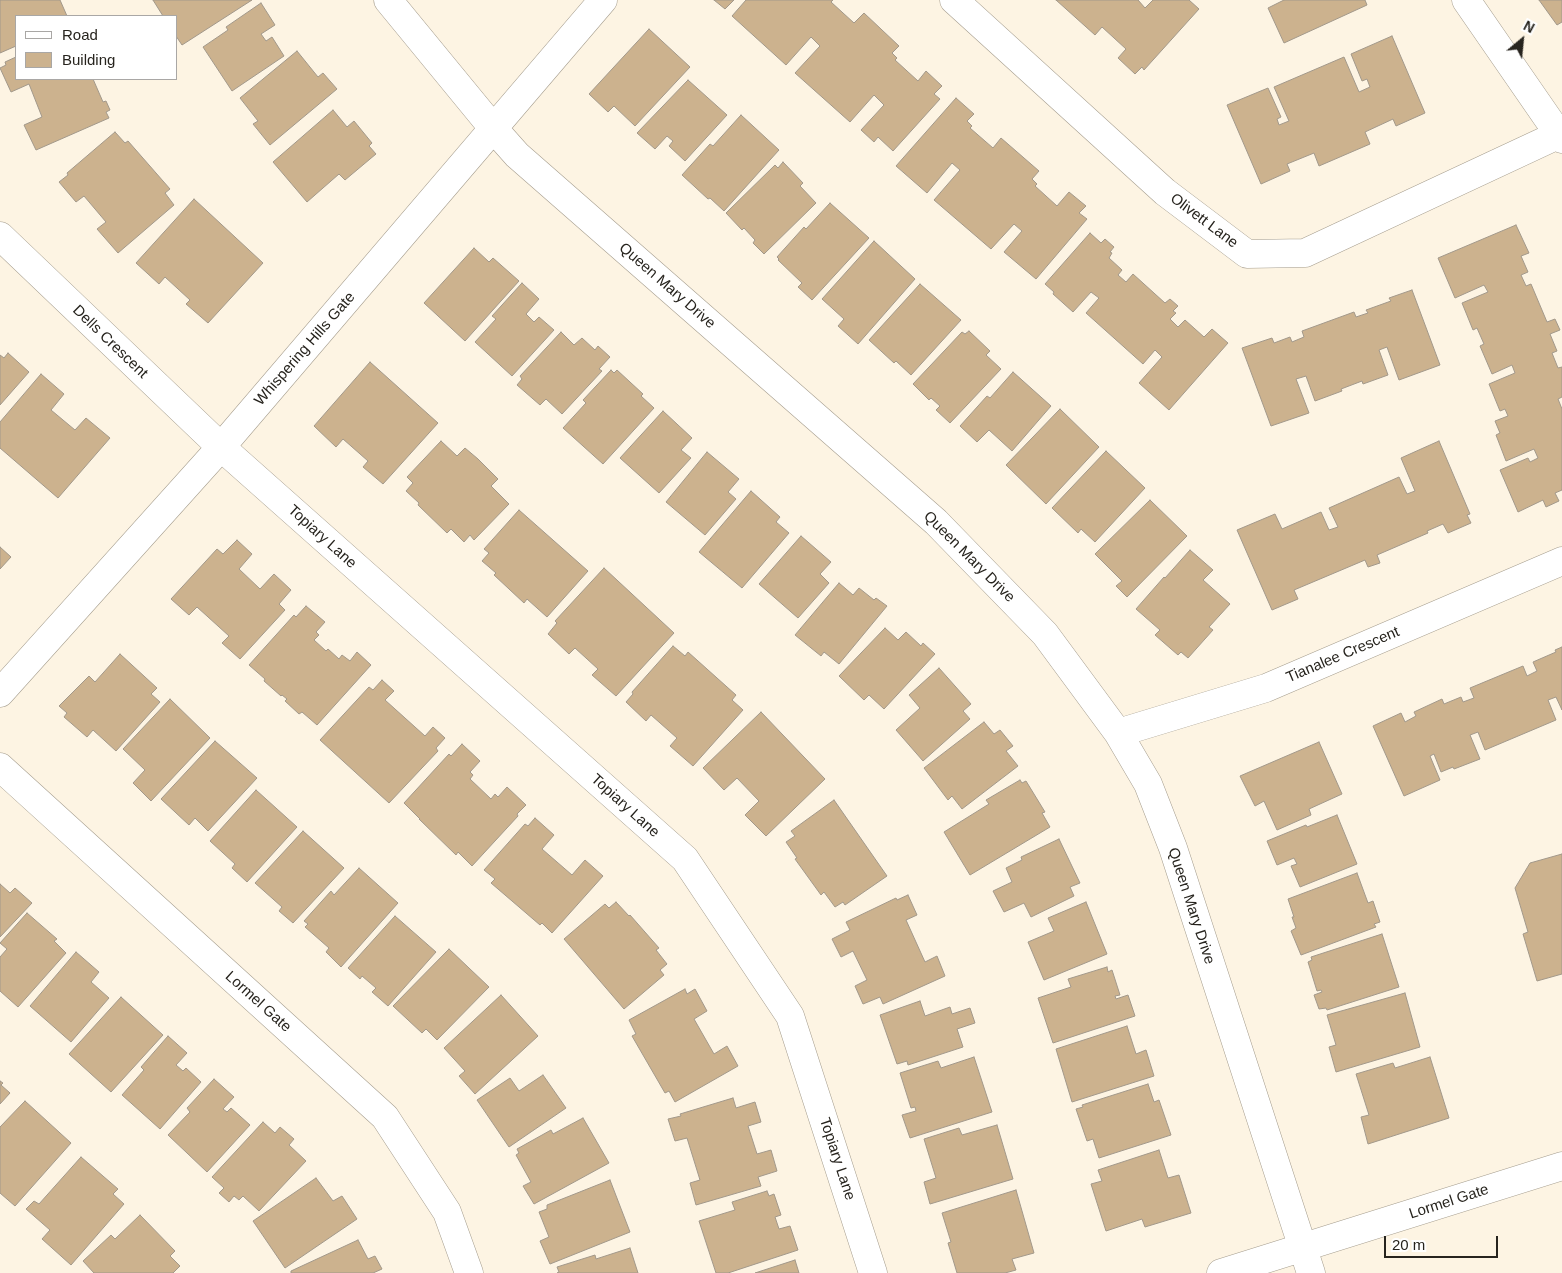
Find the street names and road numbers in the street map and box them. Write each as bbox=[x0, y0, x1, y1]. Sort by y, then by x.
street label: Olivett Lane bbox=[1167, 190, 1241, 252]
street label: Queen Mary Drive bbox=[615, 239, 719, 333]
street label: Whispering Hills Gate bbox=[251, 289, 359, 409]
street label: Dells Crescent bbox=[69, 302, 151, 382]
street label: Topiary Lane bbox=[284, 502, 360, 572]
street label: Queen Mary Drive bbox=[920, 508, 1018, 606]
street label: Tianalee Crescent bbox=[1284, 623, 1402, 687]
street label: Topiary Lane bbox=[587, 771, 663, 841]
street label: Queen Mary Drive bbox=[1164, 845, 1218, 967]
street label: Lormel Gate bbox=[221, 968, 295, 1036]
street label: Topiary Lane bbox=[815, 1115, 859, 1203]
street label: Lormel Gate bbox=[1407, 1181, 1491, 1223]

